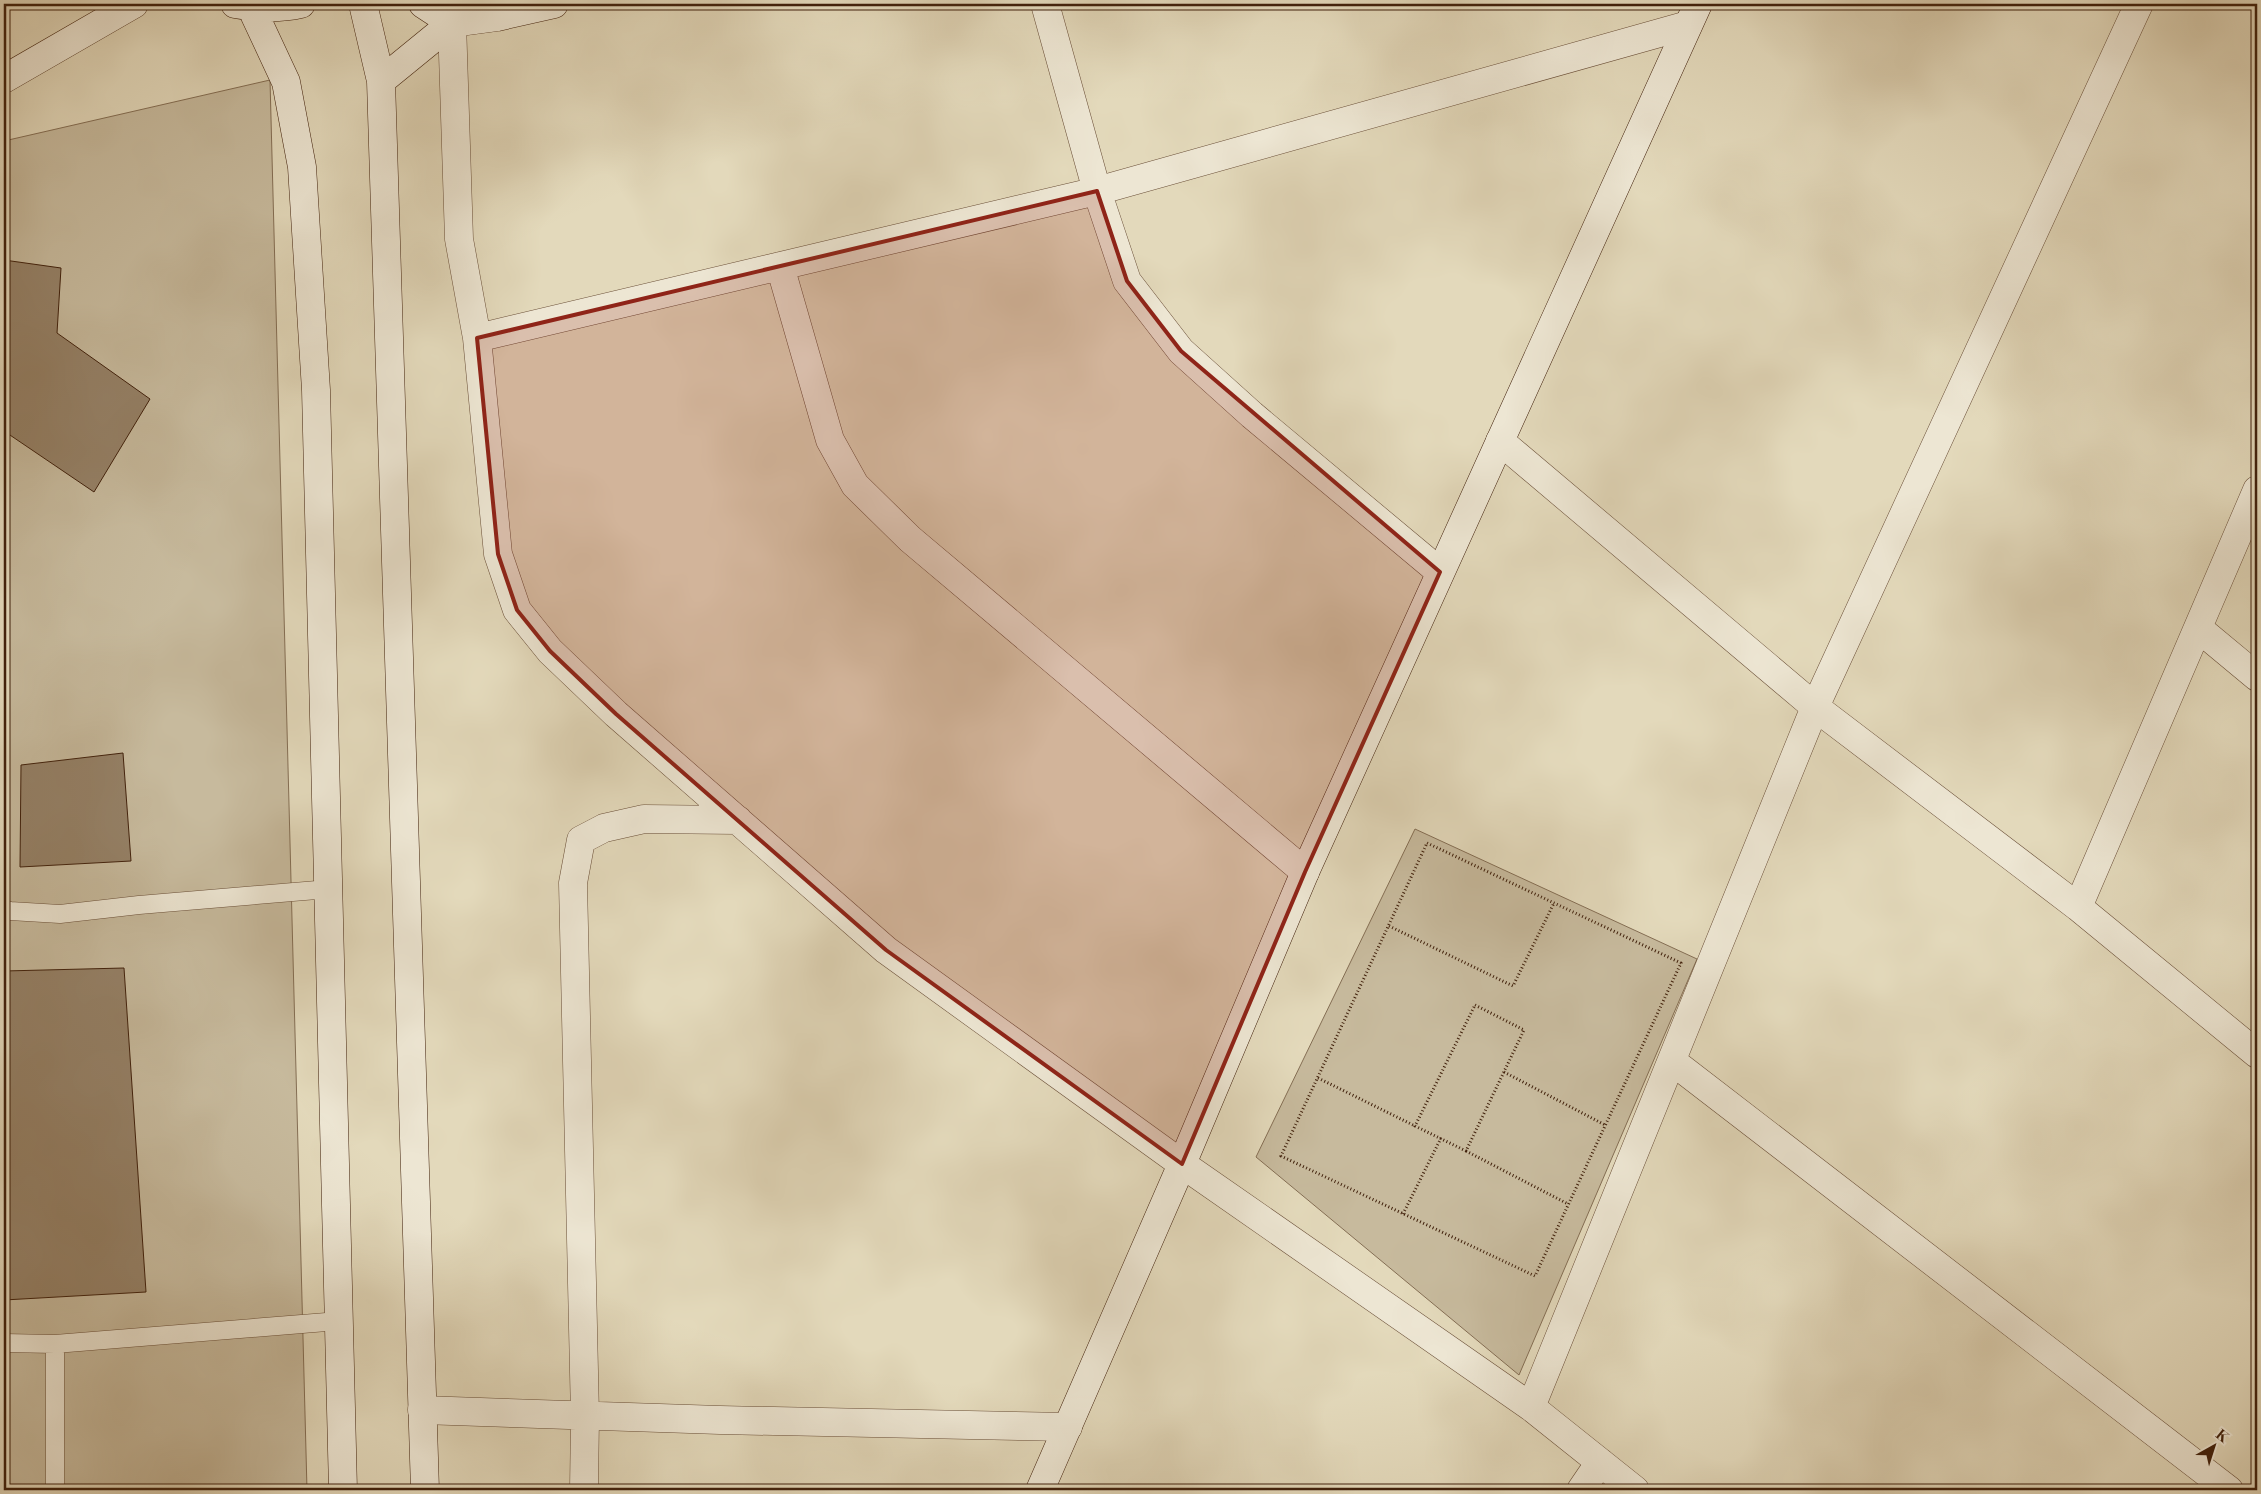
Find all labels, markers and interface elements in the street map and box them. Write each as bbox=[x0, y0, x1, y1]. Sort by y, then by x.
north arrow bbox=[2188, 1422, 2238, 1472]
text: K bbox=[2211, 1426, 2232, 1448]

